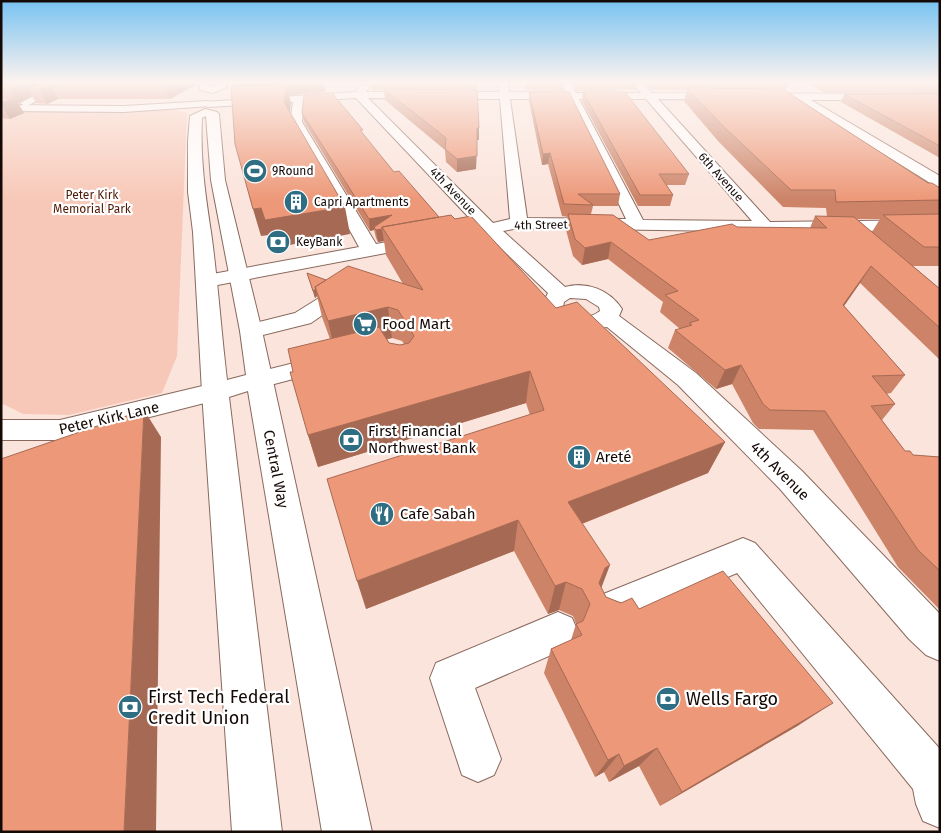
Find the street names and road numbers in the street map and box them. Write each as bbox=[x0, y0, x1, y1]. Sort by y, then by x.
street label: 6th Avenue bbox=[695, 150, 747, 204]
street label: 4th Avenue bbox=[427, 164, 479, 218]
street label: 4th Street bbox=[514, 218, 569, 232]
street label: Peter Kirk Lane bbox=[57, 398, 161, 438]
street label: Central Way bbox=[260, 428, 293, 510]
street label: 4th Avenue bbox=[747, 438, 813, 504]

